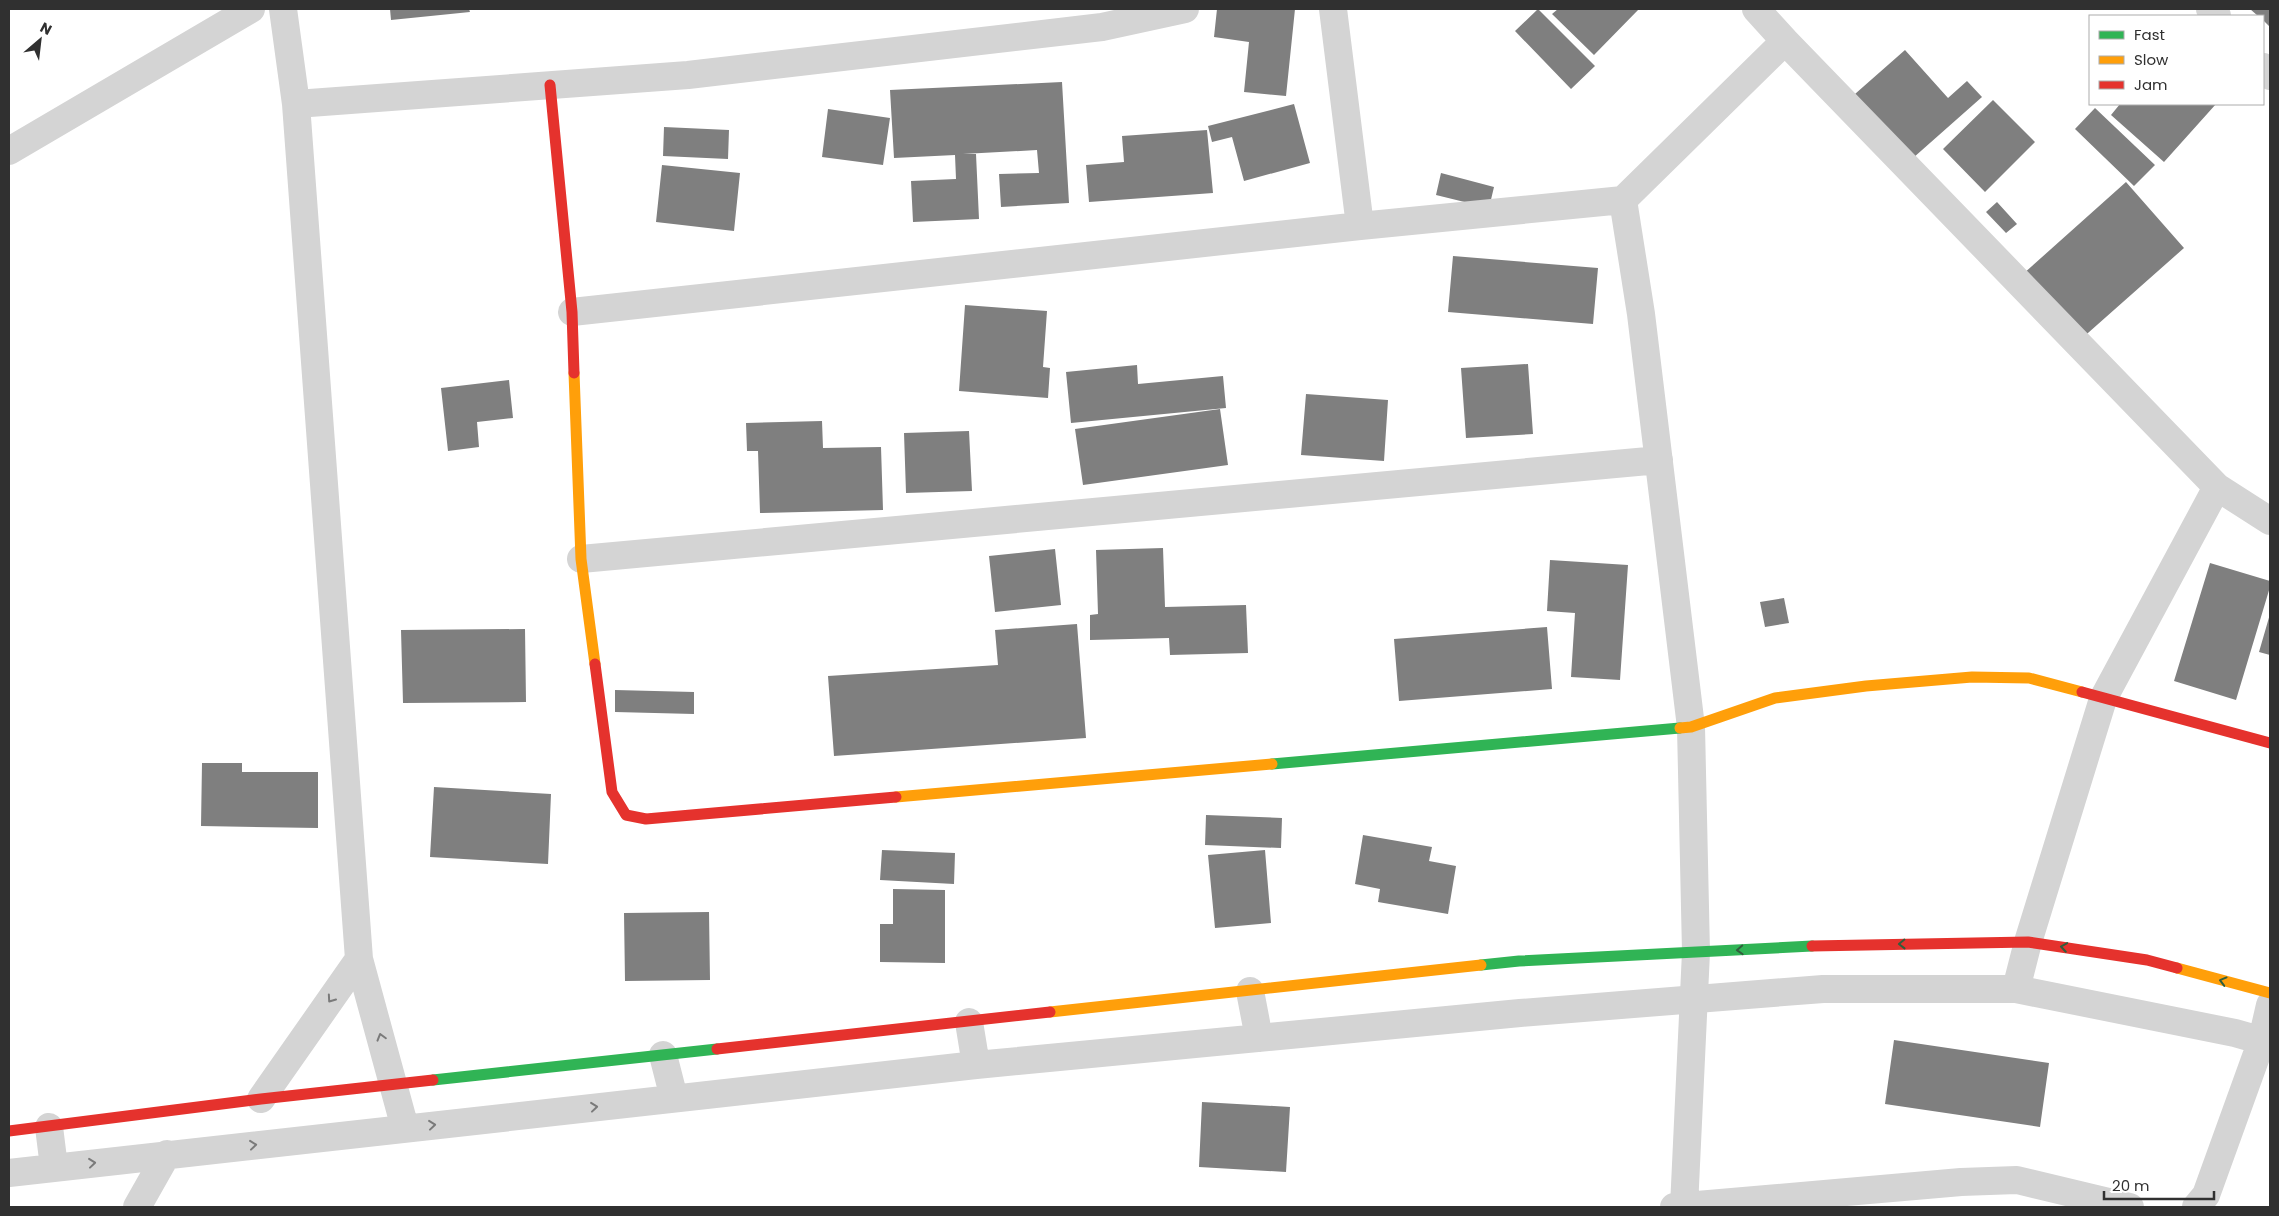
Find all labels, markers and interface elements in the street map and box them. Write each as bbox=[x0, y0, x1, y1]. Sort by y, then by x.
north arrow bbox=[15, 15, 65, 65]
legend bbox=[2089, 15, 2264, 105]
text: N bbox=[37, 17, 55, 40]
text: Fast bbox=[2134, 24, 2165, 45]
text: Slow bbox=[2134, 49, 2169, 70]
text: Jam bbox=[2134, 74, 2168, 95]
one-way arrow bbox=[1898, 939, 1906, 949]
one-way arrow bbox=[2060, 943, 2069, 953]
one-way arrow bbox=[1736, 944, 1744, 955]
one-way arrow bbox=[2220, 976, 2228, 986]
one-way arrow bbox=[328, 993, 337, 1002]
one-way arrow bbox=[376, 1034, 386, 1042]
one-way arrow bbox=[590, 1102, 598, 1113]
one-way arrow bbox=[429, 1120, 437, 1131]
one-way arrow bbox=[250, 1140, 258, 1151]
one-way arrow bbox=[88, 1158, 96, 1169]
scale bar bbox=[2104, 1168, 2214, 1200]
text: 20 m bbox=[2112, 1175, 2150, 1196]

